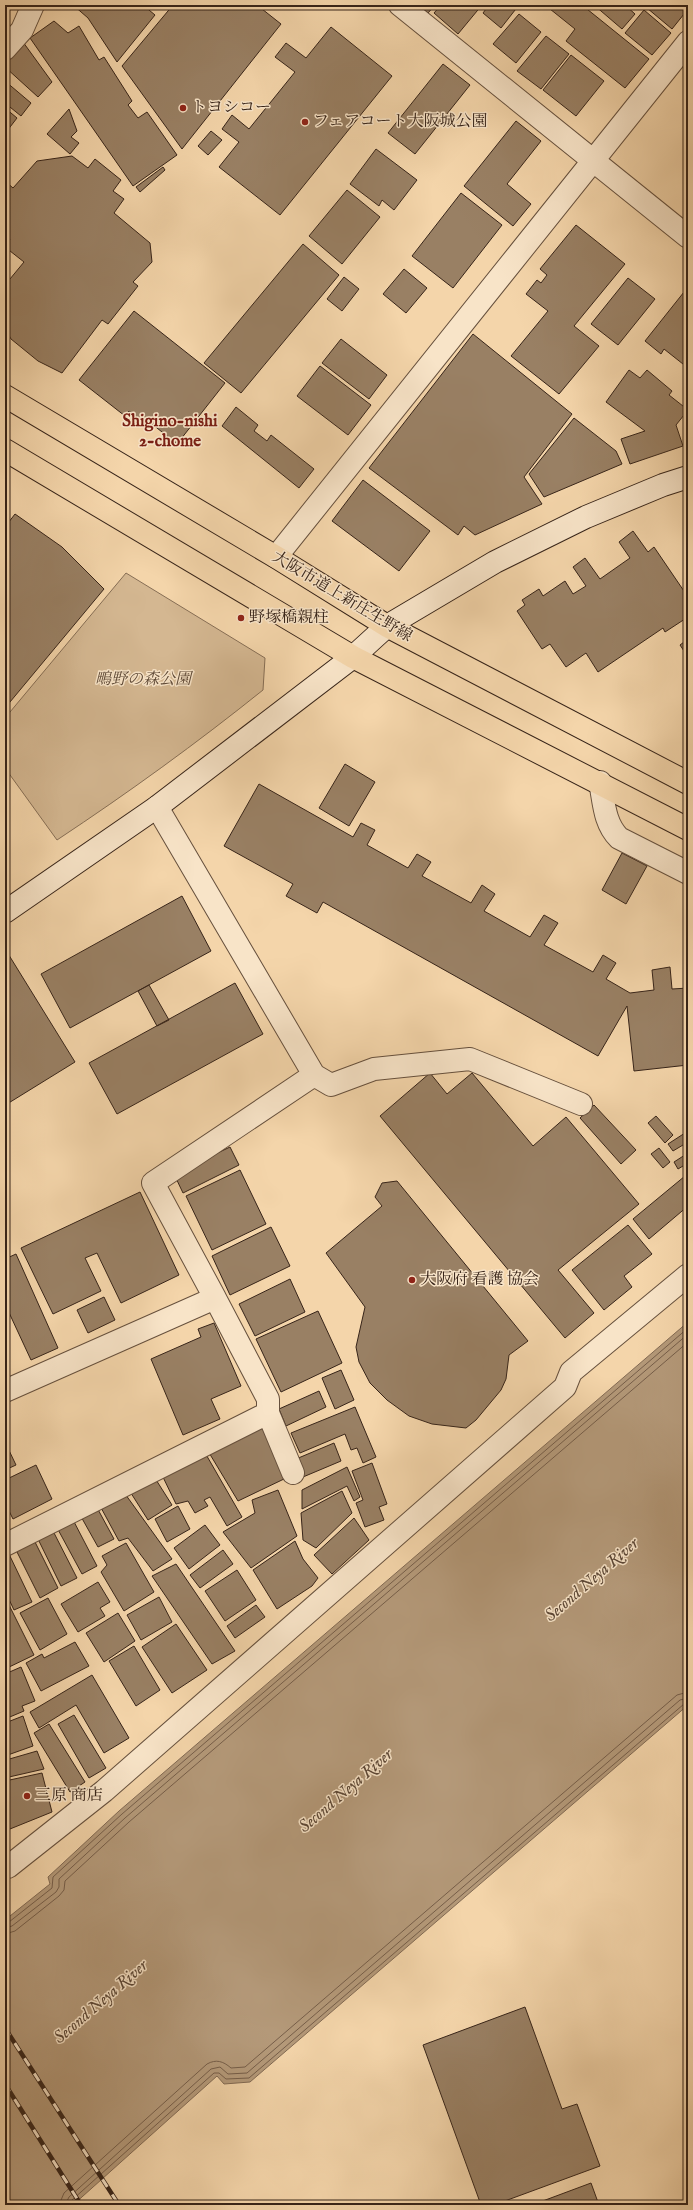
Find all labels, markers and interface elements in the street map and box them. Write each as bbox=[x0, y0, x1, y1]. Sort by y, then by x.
place label: トヨシコー bbox=[191, 98, 271, 118]
marker: トヨシコー bbox=[178, 103, 188, 113]
place label: フェアコート大阪城公園 bbox=[313, 112, 487, 132]
marker: フェアコート大阪城公園 bbox=[300, 117, 310, 127]
district label: Shigino-nishi 2-chome bbox=[122, 411, 218, 452]
street label: 大阪市道上新庄生野線 bbox=[268, 547, 416, 647]
place label: 野塚橋親柱 bbox=[249, 608, 329, 628]
marker: 野塚橋親柱 bbox=[236, 613, 246, 623]
park label: 鴫野の森公園 bbox=[95, 670, 194, 690]
place label: 大阪府 看護 協会 bbox=[420, 1270, 539, 1290]
marker: 大阪府 看護 協会 bbox=[407, 1275, 417, 1285]
water label: Second Neya River bbox=[541, 1533, 644, 1627]
water label: Second Neya River bbox=[295, 1744, 398, 1838]
place label: 三原 商店 bbox=[35, 1786, 103, 1806]
marker: 三原 商店 bbox=[22, 1791, 32, 1801]
water label: Second Neya River bbox=[50, 1955, 153, 2049]

